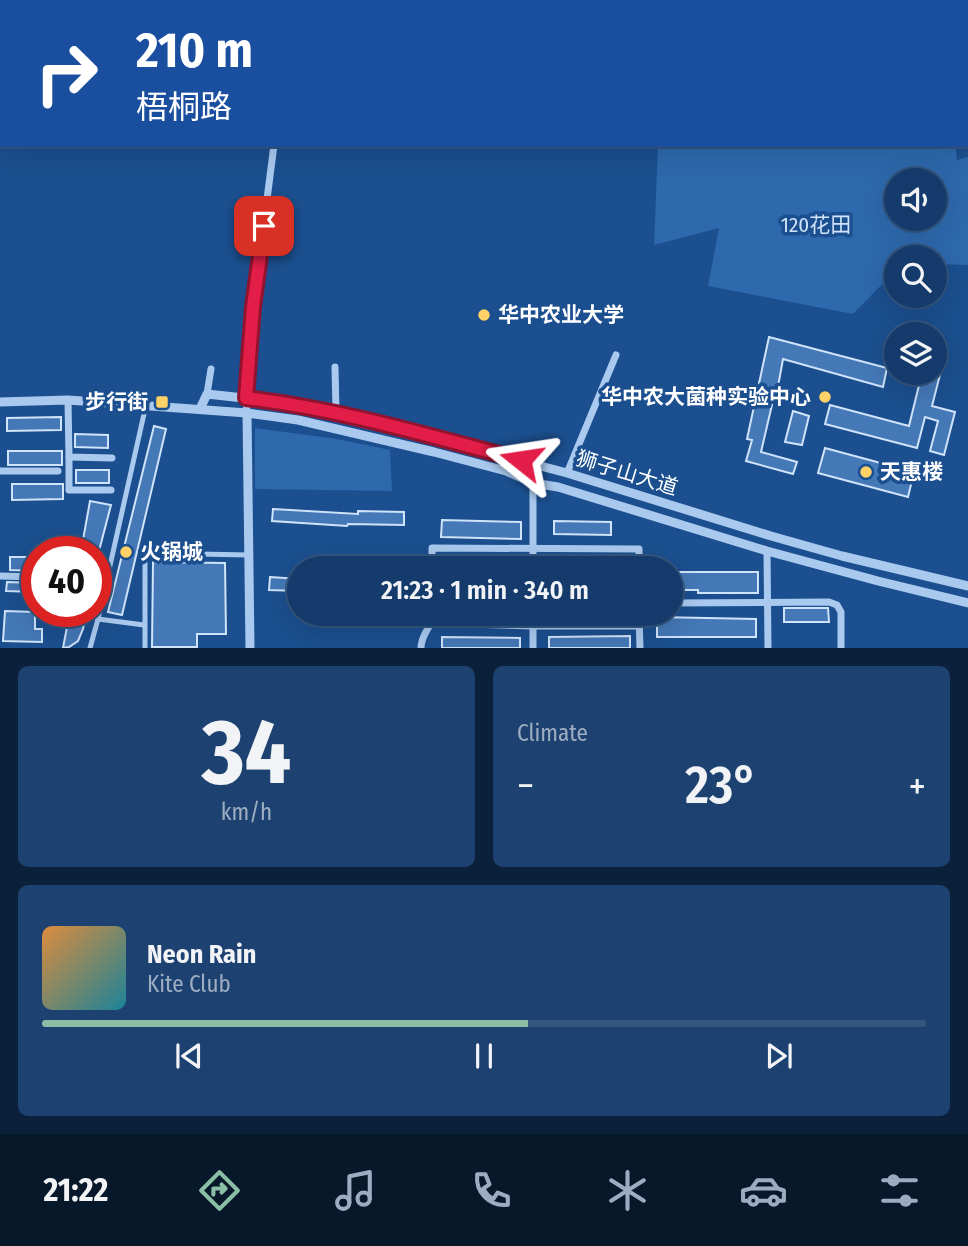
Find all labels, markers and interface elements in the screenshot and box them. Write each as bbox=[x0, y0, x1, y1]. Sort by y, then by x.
text: 210 m bbox=[136, 21, 253, 80]
icon: right bbox=[21, 28, 112, 119]
text: 梧桐路 bbox=[136, 88, 232, 126]
map controls bbox=[884, 168, 947, 385]
button: sound bbox=[884, 168, 947, 231]
pin bbox=[234, 196, 294, 256]
icon: arrive bbox=[245, 207, 283, 245]
park label: 120花田 bbox=[781, 212, 851, 238]
button: search bbox=[884, 245, 947, 308]
place label: 华中农业大学 bbox=[498, 302, 624, 328]
marker: 华中农业大学 bbox=[476, 307, 492, 323]
button: layers bbox=[884, 322, 947, 385]
place label: 华中农大菌种实验中心 bbox=[601, 384, 811, 410]
place label: 步行街 bbox=[85, 389, 148, 415]
marker: 华中农大菌种实验中心 bbox=[817, 389, 833, 405]
marker: 步行街 bbox=[154, 394, 170, 410]
position arrow bbox=[484, 423, 558, 497]
street label: 狮子山大道 bbox=[573, 445, 681, 501]
place label: 天惠楼 bbox=[880, 459, 943, 485]
marker: 天惠楼 bbox=[858, 464, 874, 480]
speed limit sign: 40 bbox=[21, 536, 112, 627]
place label: 火锅城 bbox=[140, 539, 203, 565]
marker: 火锅城 bbox=[118, 544, 134, 560]
text: 21:23 · 1 min · 340 m bbox=[381, 575, 589, 606]
text: 34 bbox=[202, 698, 291, 807]
text: Climate bbox=[517, 719, 588, 747]
text: 23° bbox=[685, 754, 758, 817]
text: − bbox=[517, 763, 534, 809]
text: + bbox=[909, 763, 926, 809]
text: km/h bbox=[221, 798, 272, 826]
text: Neon Rain bbox=[147, 939, 256, 970]
text: Kite Club bbox=[147, 970, 231, 998]
icon: previous bbox=[170, 1037, 208, 1075]
icon: pause bbox=[465, 1037, 503, 1075]
icon: next bbox=[760, 1037, 798, 1075]
icon: directions bbox=[195, 1166, 244, 1215]
icon: music bbox=[331, 1166, 380, 1215]
icon: phone bbox=[467, 1166, 516, 1215]
icon: climate bbox=[603, 1166, 652, 1215]
icon: car bbox=[739, 1166, 788, 1215]
icon: filters bbox=[875, 1166, 924, 1215]
text: 21:22 bbox=[44, 1171, 108, 1209]

